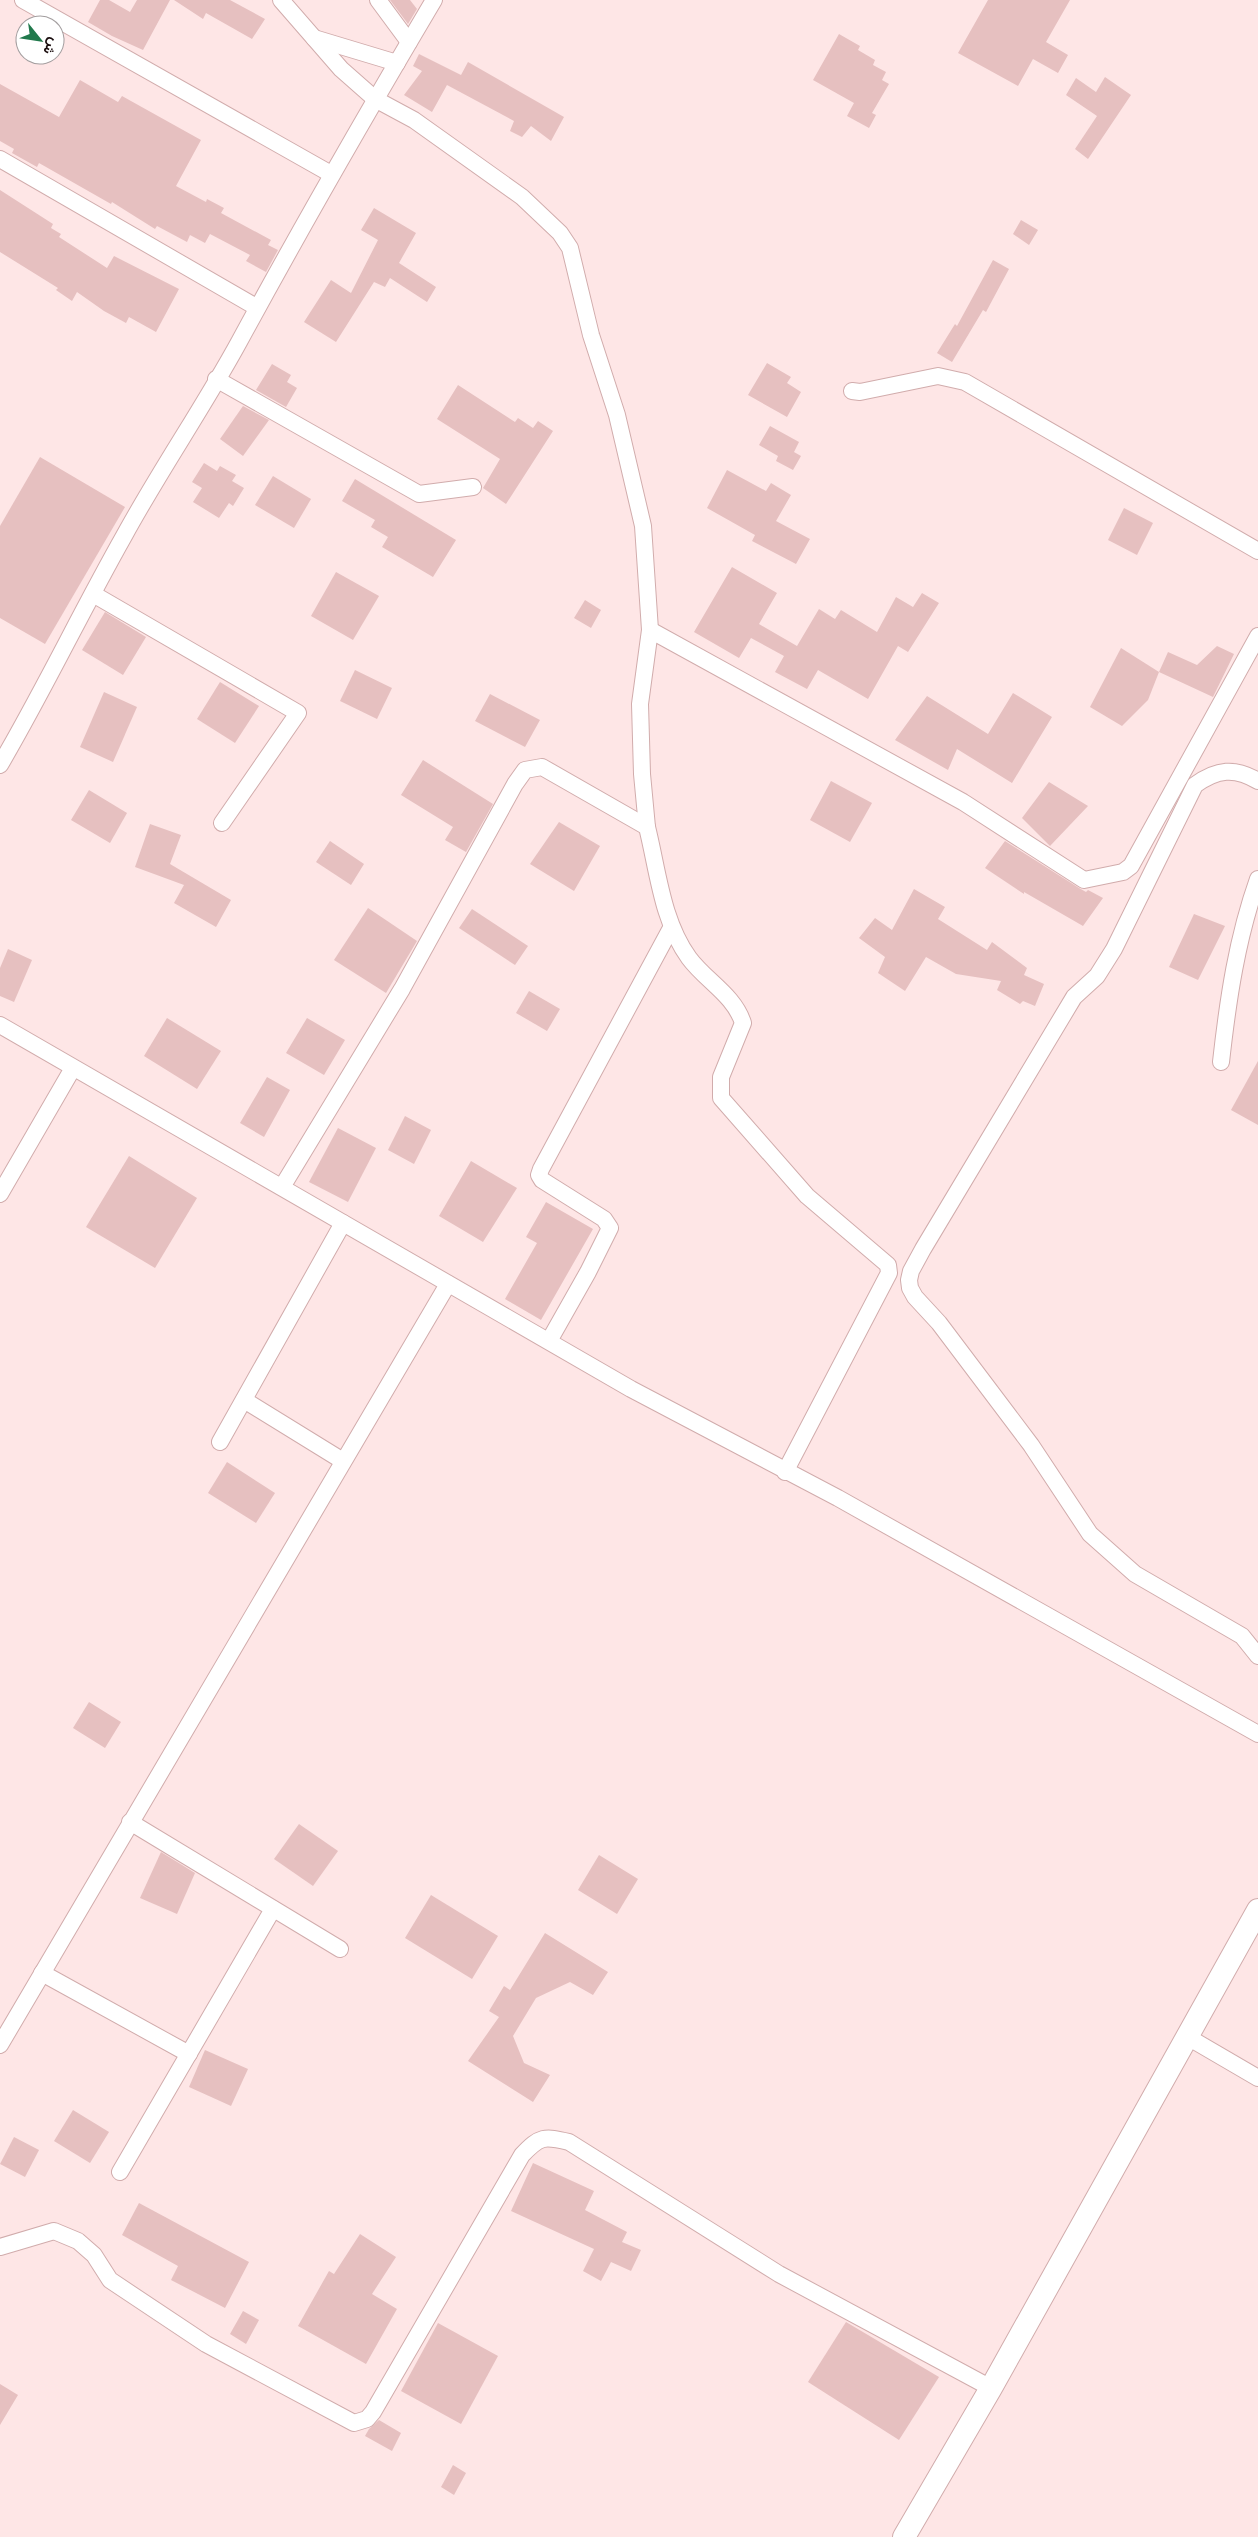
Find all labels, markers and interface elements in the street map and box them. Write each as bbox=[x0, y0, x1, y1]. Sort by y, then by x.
north arrow bbox=[15, 15, 65, 65]
text: ش bbox=[39, 35, 63, 58]

